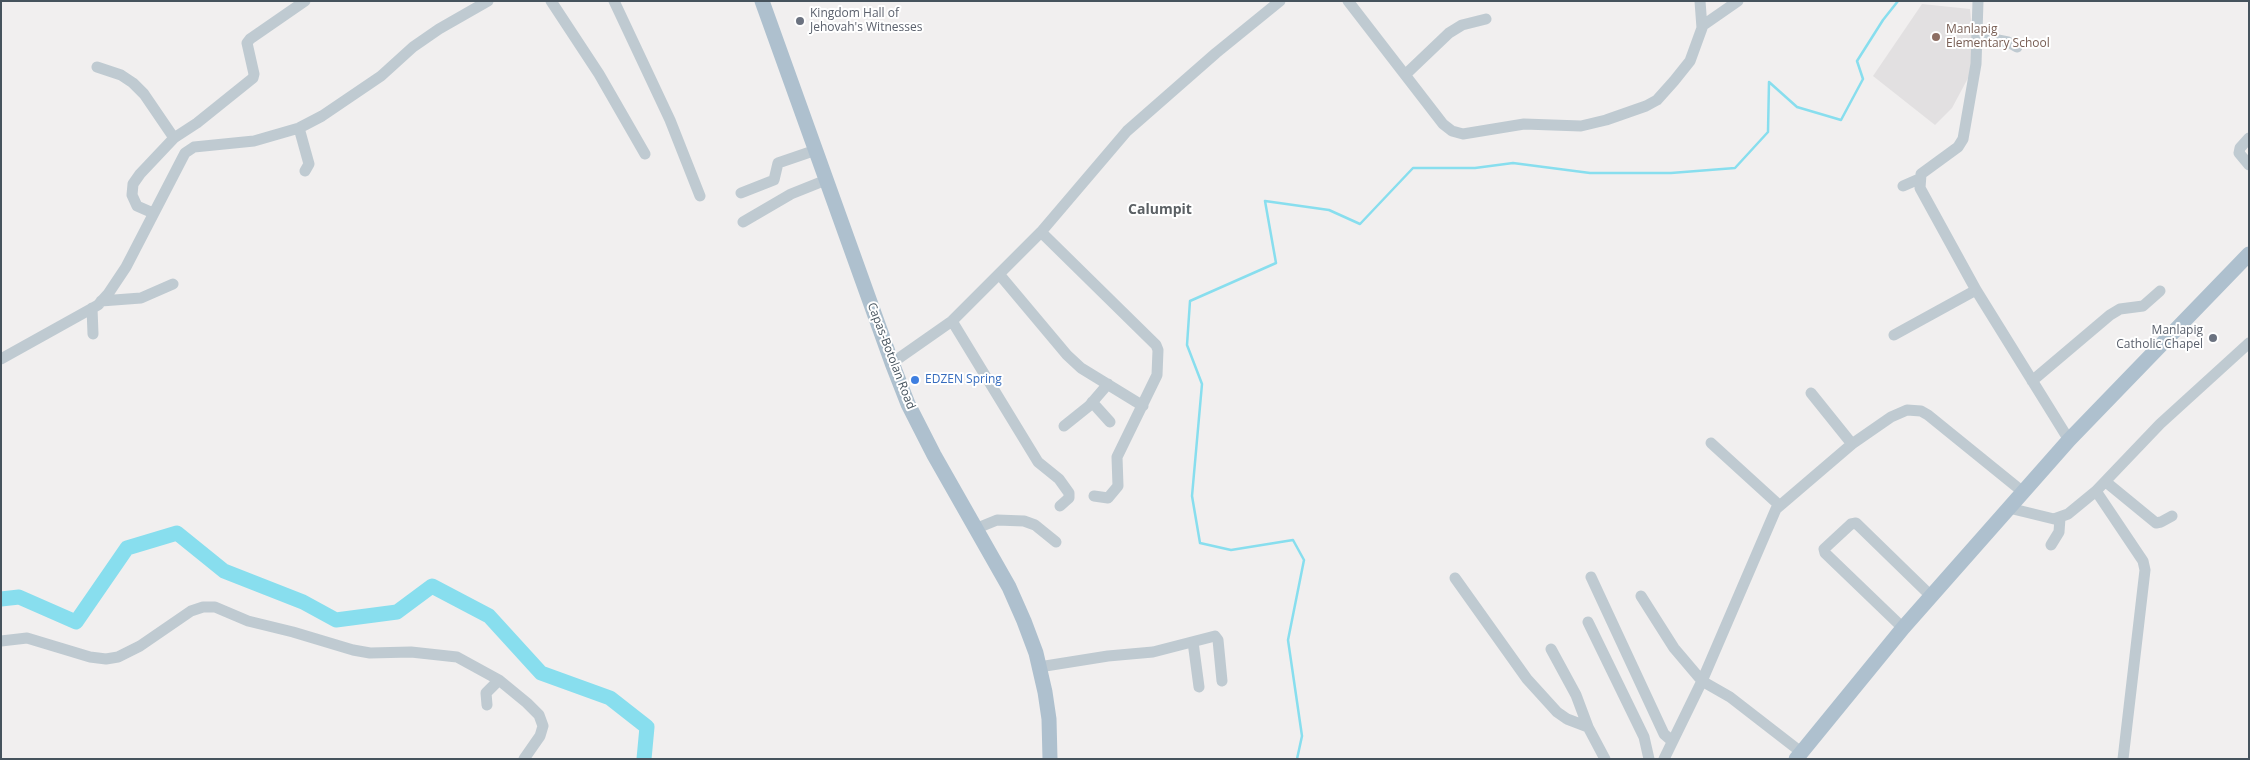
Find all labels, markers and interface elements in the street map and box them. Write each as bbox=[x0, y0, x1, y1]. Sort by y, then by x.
place label: Kingdom Hall of Jehovah's Witnesses bbox=[810, 7, 922, 35]
marker: Kingdom Hall of Jehovah's Witnesses bbox=[794, 15, 806, 27]
place label: Manlapig Elementary School bbox=[1946, 23, 2050, 51]
marker: Manlapig Elementary School bbox=[1930, 31, 1942, 43]
district label: Calumpit bbox=[1128, 202, 1192, 218]
street label: Capas-Botolan Road bbox=[864, 301, 918, 411]
place label: Manlapig Catholic Chapel bbox=[2116, 324, 2203, 352]
marker: Manlapig Catholic Chapel bbox=[2207, 332, 2219, 344]
place label: EDZEN Spring bbox=[925, 373, 1002, 387]
marker: EDZEN Spring bbox=[909, 374, 921, 386]

